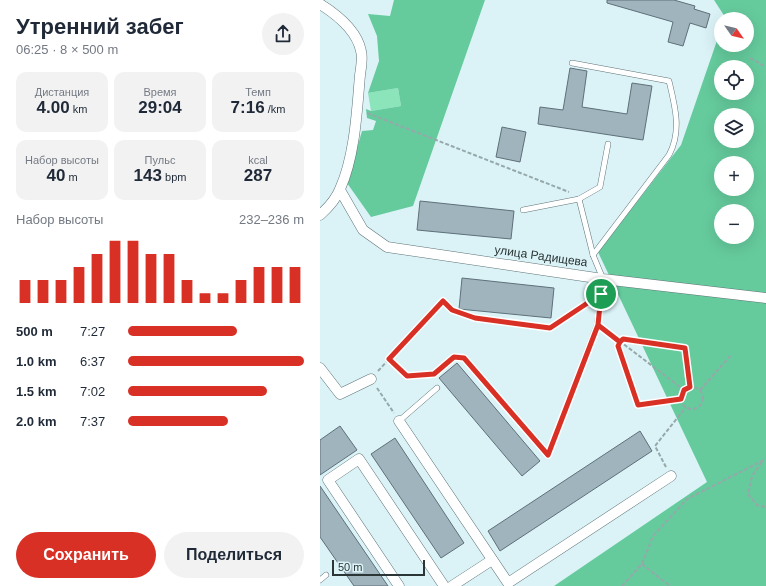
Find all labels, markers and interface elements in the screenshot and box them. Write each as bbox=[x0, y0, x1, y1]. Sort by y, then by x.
north arrow bbox=[714, 12, 754, 52]
map controls bbox=[714, 12, 754, 244]
button: share bbox=[262, 13, 304, 55]
text: Утренний забег bbox=[16, 14, 184, 39]
text: 06:25 · 8 × 500 m bbox=[16, 42, 118, 57]
button: locate bbox=[714, 60, 754, 100]
text: Дистанция bbox=[35, 86, 89, 98]
text: Время bbox=[143, 86, 177, 98]
text: Темп bbox=[245, 86, 271, 98]
text: 4.00 bbox=[37, 98, 70, 117]
text: 29:04 bbox=[138, 98, 182, 117]
text: 7:16 bbox=[231, 98, 265, 117]
text: km bbox=[70, 103, 87, 115]
text: /km bbox=[265, 103, 285, 115]
button: layers bbox=[714, 108, 754, 148]
text: Набор высоты bbox=[25, 154, 99, 166]
text: Пульс bbox=[145, 154, 175, 166]
text: kcal bbox=[248, 154, 268, 166]
button: + bbox=[714, 156, 754, 196]
text: 40 bbox=[46, 166, 65, 185]
text: 143 bbox=[134, 166, 162, 185]
text: 287 bbox=[244, 166, 272, 185]
text: m bbox=[65, 171, 78, 183]
text: bpm bbox=[162, 171, 186, 183]
button: − bbox=[714, 204, 754, 244]
text: Набор высоты bbox=[16, 212, 103, 227]
text: 232–236 m bbox=[239, 212, 304, 227]
street label: улица Радищева bbox=[494, 243, 589, 269]
pin bbox=[584, 277, 618, 311]
icon: arrive bbox=[590, 283, 612, 305]
text: 500 m bbox=[16, 324, 53, 339]
text: 7:27 bbox=[80, 324, 105, 339]
text: 1.0 km bbox=[16, 354, 56, 369]
text: 6:37 bbox=[80, 354, 105, 369]
text: 1.5 km bbox=[16, 384, 56, 399]
text: 7:02 bbox=[80, 384, 105, 399]
text: 2.0 km bbox=[16, 414, 56, 429]
text: 7:37 bbox=[80, 414, 105, 429]
button: Сохранить bbox=[16, 532, 156, 578]
button: Поделиться bbox=[164, 532, 304, 578]
scale bar bbox=[332, 558, 425, 577]
text: 50 m bbox=[338, 561, 362, 573]

